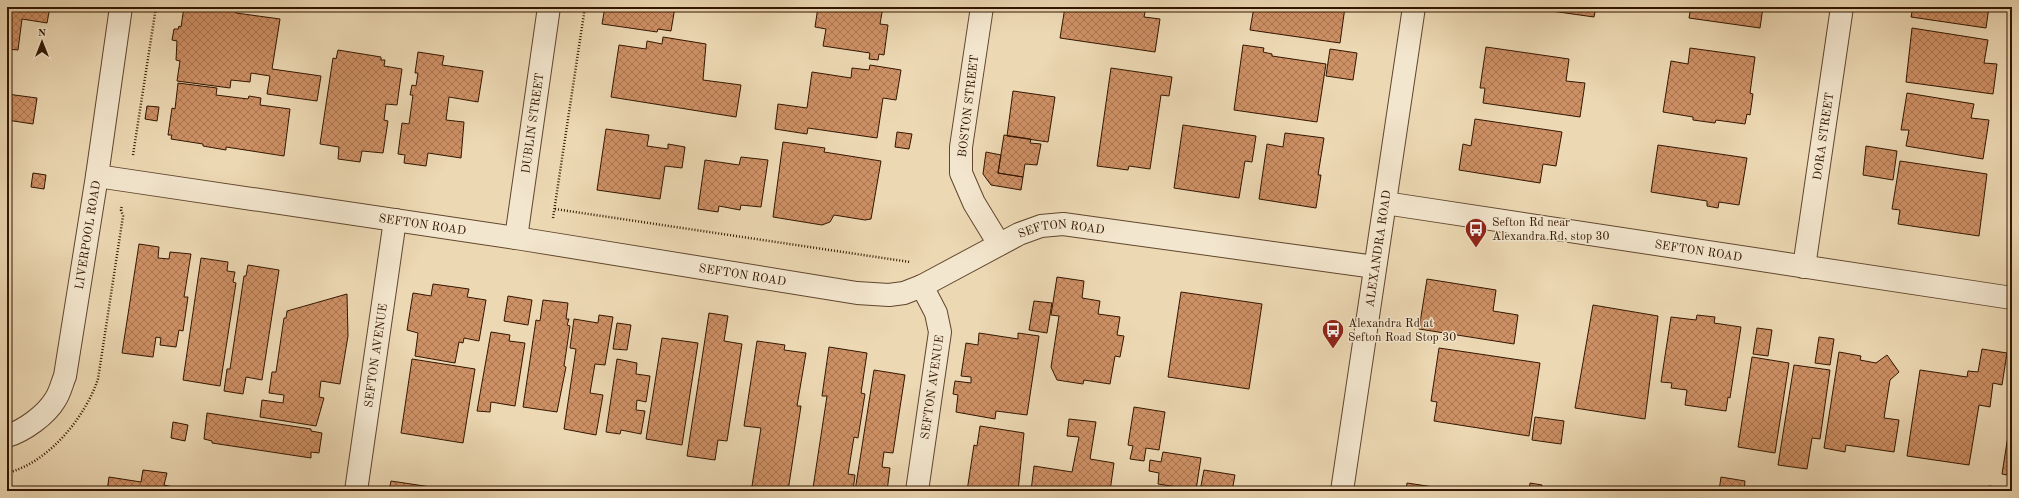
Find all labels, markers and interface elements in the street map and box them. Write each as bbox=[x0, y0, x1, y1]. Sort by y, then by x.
north arrow bbox=[22, 22, 62, 62]
text: N bbox=[38, 28, 47, 39]
street label: BOSTON STREET bbox=[957, 54, 981, 158]
street label: DUBLIN STREET bbox=[520, 72, 547, 174]
street label: DORA STREET bbox=[1812, 92, 1836, 181]
street label: LIVERPOOL ROAD bbox=[74, 180, 103, 290]
street label: ALEXANDRA ROAD bbox=[1364, 189, 1394, 308]
street label: SEFTON ROAD bbox=[378, 213, 467, 238]
bus stop icon: Sefton Rd near Alexandra Rd, stop 30 bbox=[1463, 216, 1489, 249]
place label: Sefton Rd near Alexandra Rd, stop 30 bbox=[1492, 217, 1610, 243]
street label: SEFTON ROAD bbox=[1017, 219, 1105, 241]
street label: SEFTON ROAD bbox=[1654, 239, 1743, 264]
street label: SEFTON ROAD bbox=[698, 263, 787, 288]
street label: SEFTON AVENUE bbox=[363, 303, 390, 408]
bus stop icon: Alexandra Rd at Sefton Road Stop 30 bbox=[1320, 317, 1346, 350]
place label: Alexandra Rd at Sefton Road Stop 30 bbox=[1348, 318, 1456, 344]
street label: SEFTON AVENUE bbox=[920, 334, 946, 440]

